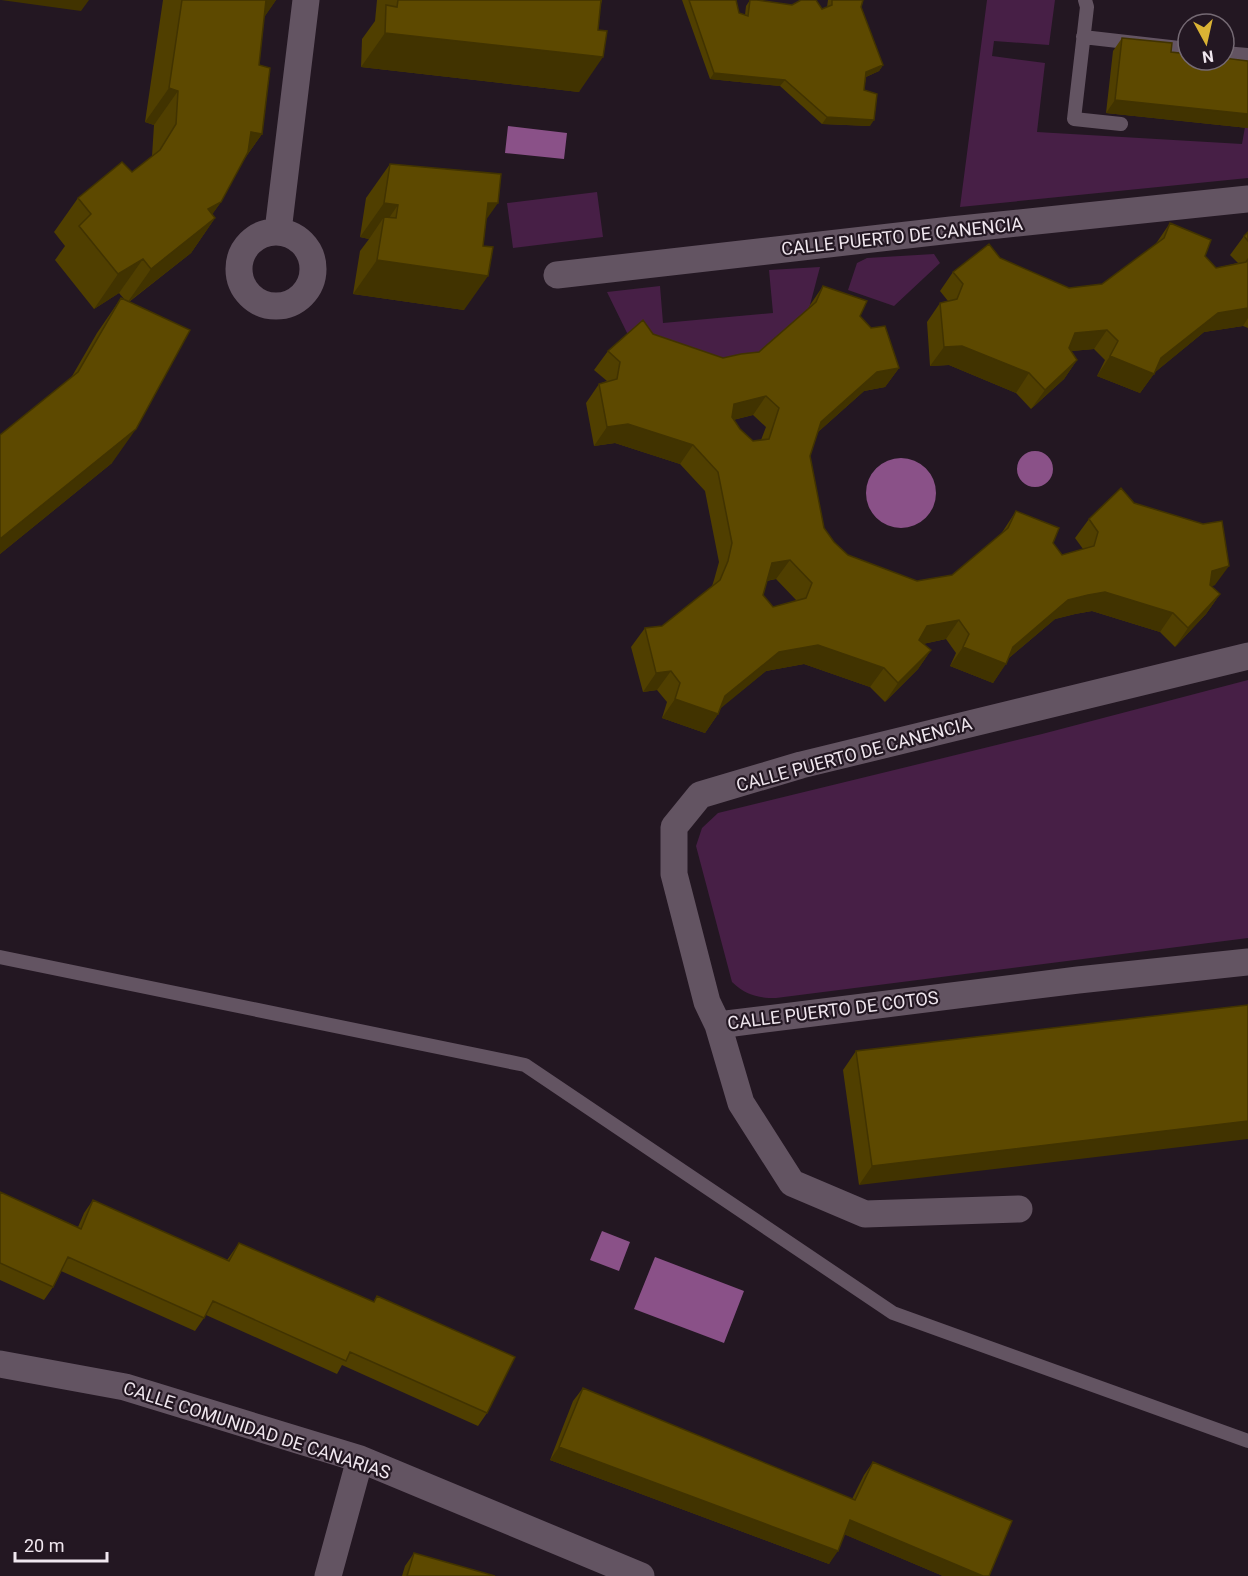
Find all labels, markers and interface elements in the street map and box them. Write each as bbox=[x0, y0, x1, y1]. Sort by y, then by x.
north arrow bbox=[1176, 12, 1236, 72]
text: N bbox=[1201, 46, 1215, 67]
street label: CALLE PUERTO DE CANENCIA bbox=[780, 213, 1024, 259]
street label: CALLE PUERTO DE CANENCIA bbox=[734, 712, 974, 796]
street label: CALLE PUERTO DE COTOS bbox=[726, 987, 940, 1033]
street label: CALLE COMUNIDAD DE CANARIAS bbox=[121, 1377, 394, 1483]
scale bar bbox=[15, 1525, 106, 1563]
text: 20 m bbox=[24, 1535, 64, 1556]

